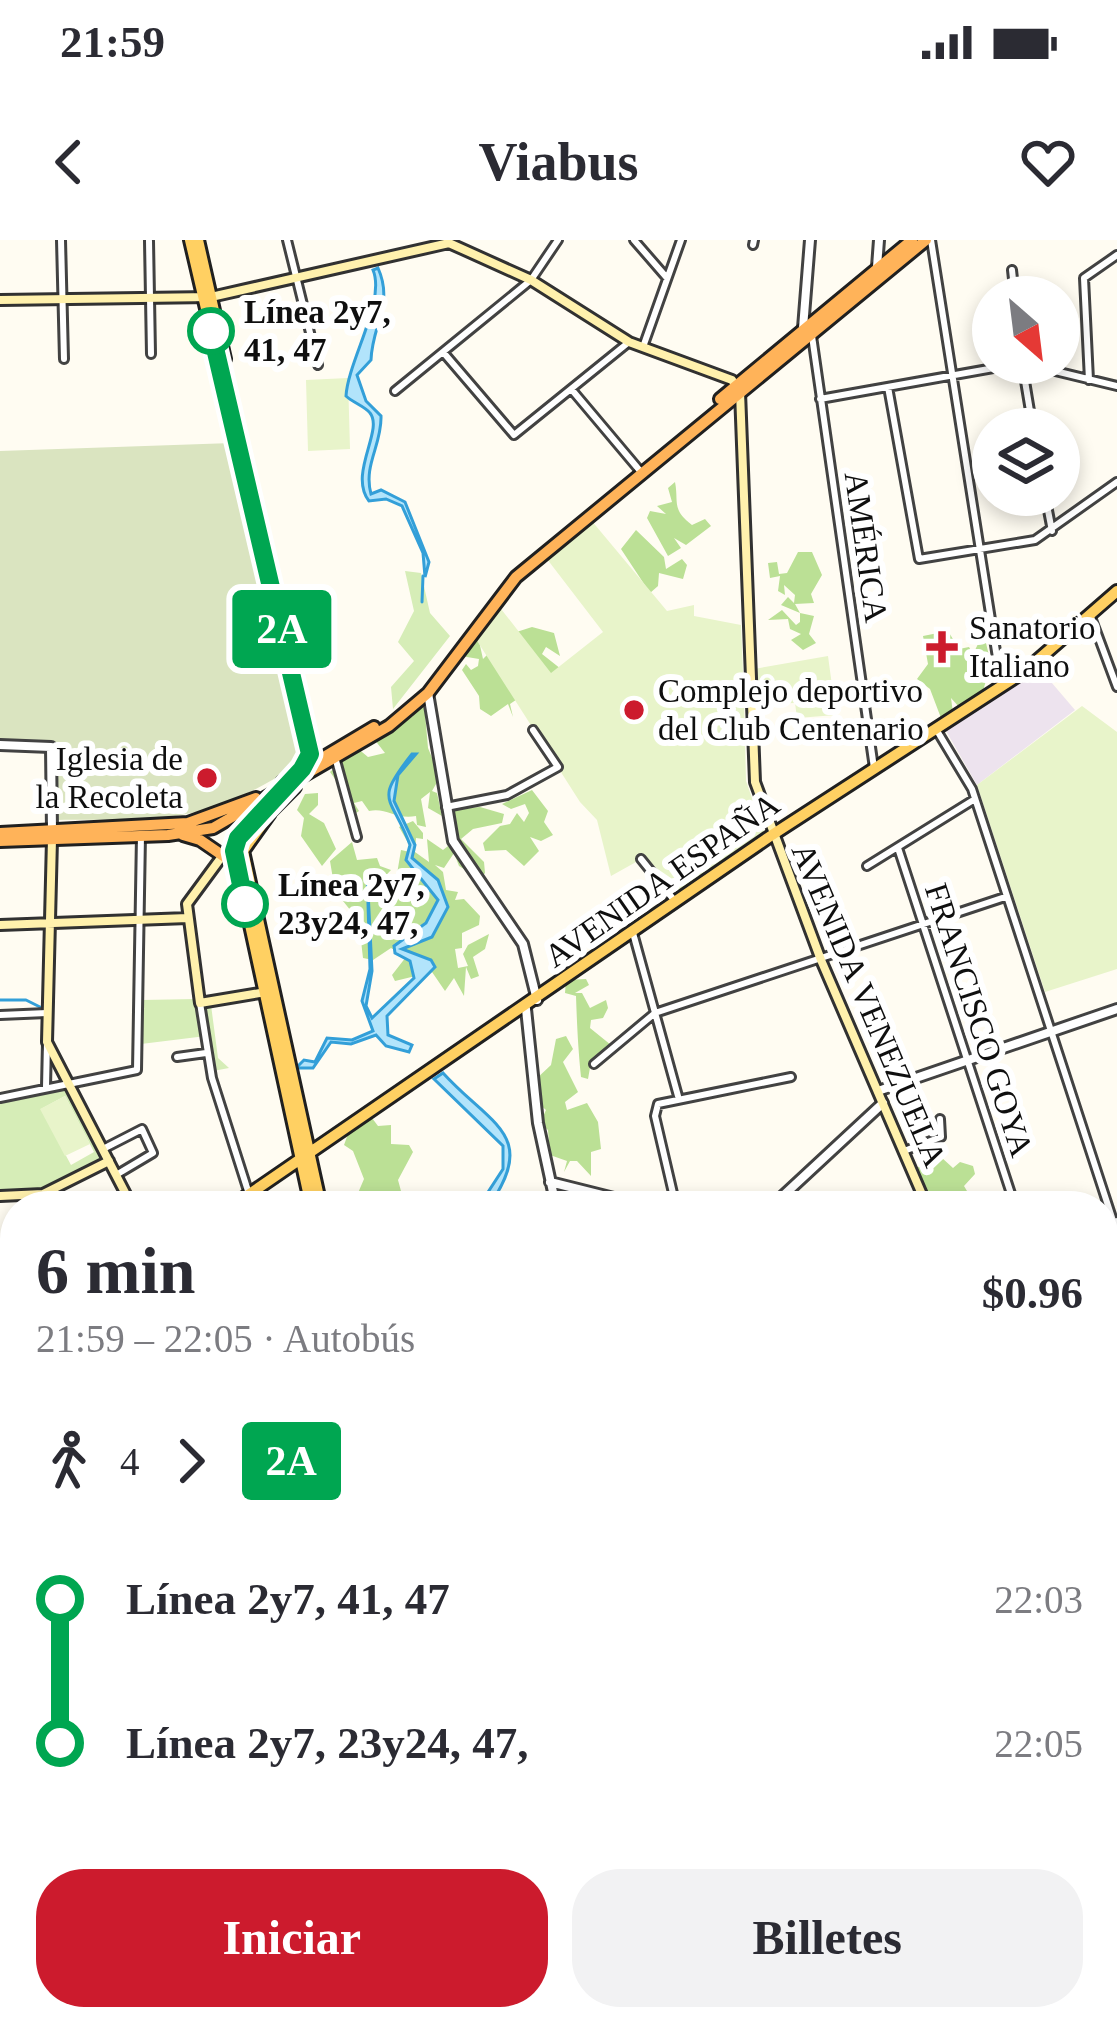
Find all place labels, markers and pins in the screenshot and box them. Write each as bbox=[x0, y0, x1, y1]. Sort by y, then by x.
place label: Línea 2y7, 41, 47 bbox=[244, 294, 391, 368]
marker: Línea 2y7, 41, 47 bbox=[189, 309, 233, 353]
place label: Sanatorio Italiano bbox=[969, 610, 1095, 684]
marker: Sanatorio Italiano bbox=[926, 631, 958, 663]
place label: Complejo deportivo del Club Centenario bbox=[658, 673, 924, 747]
marker: Complejo deportivo del Club Centenario bbox=[621, 697, 647, 723]
place label: Iglesia de la Recoleta bbox=[35, 741, 183, 815]
marker: Iglesia de la Recoleta bbox=[194, 765, 220, 791]
place label: Línea 2y7, 23y24, 47, bbox=[278, 867, 425, 941]
marker: Línea 2y7, 23y24, 47, bbox=[223, 882, 267, 926]

